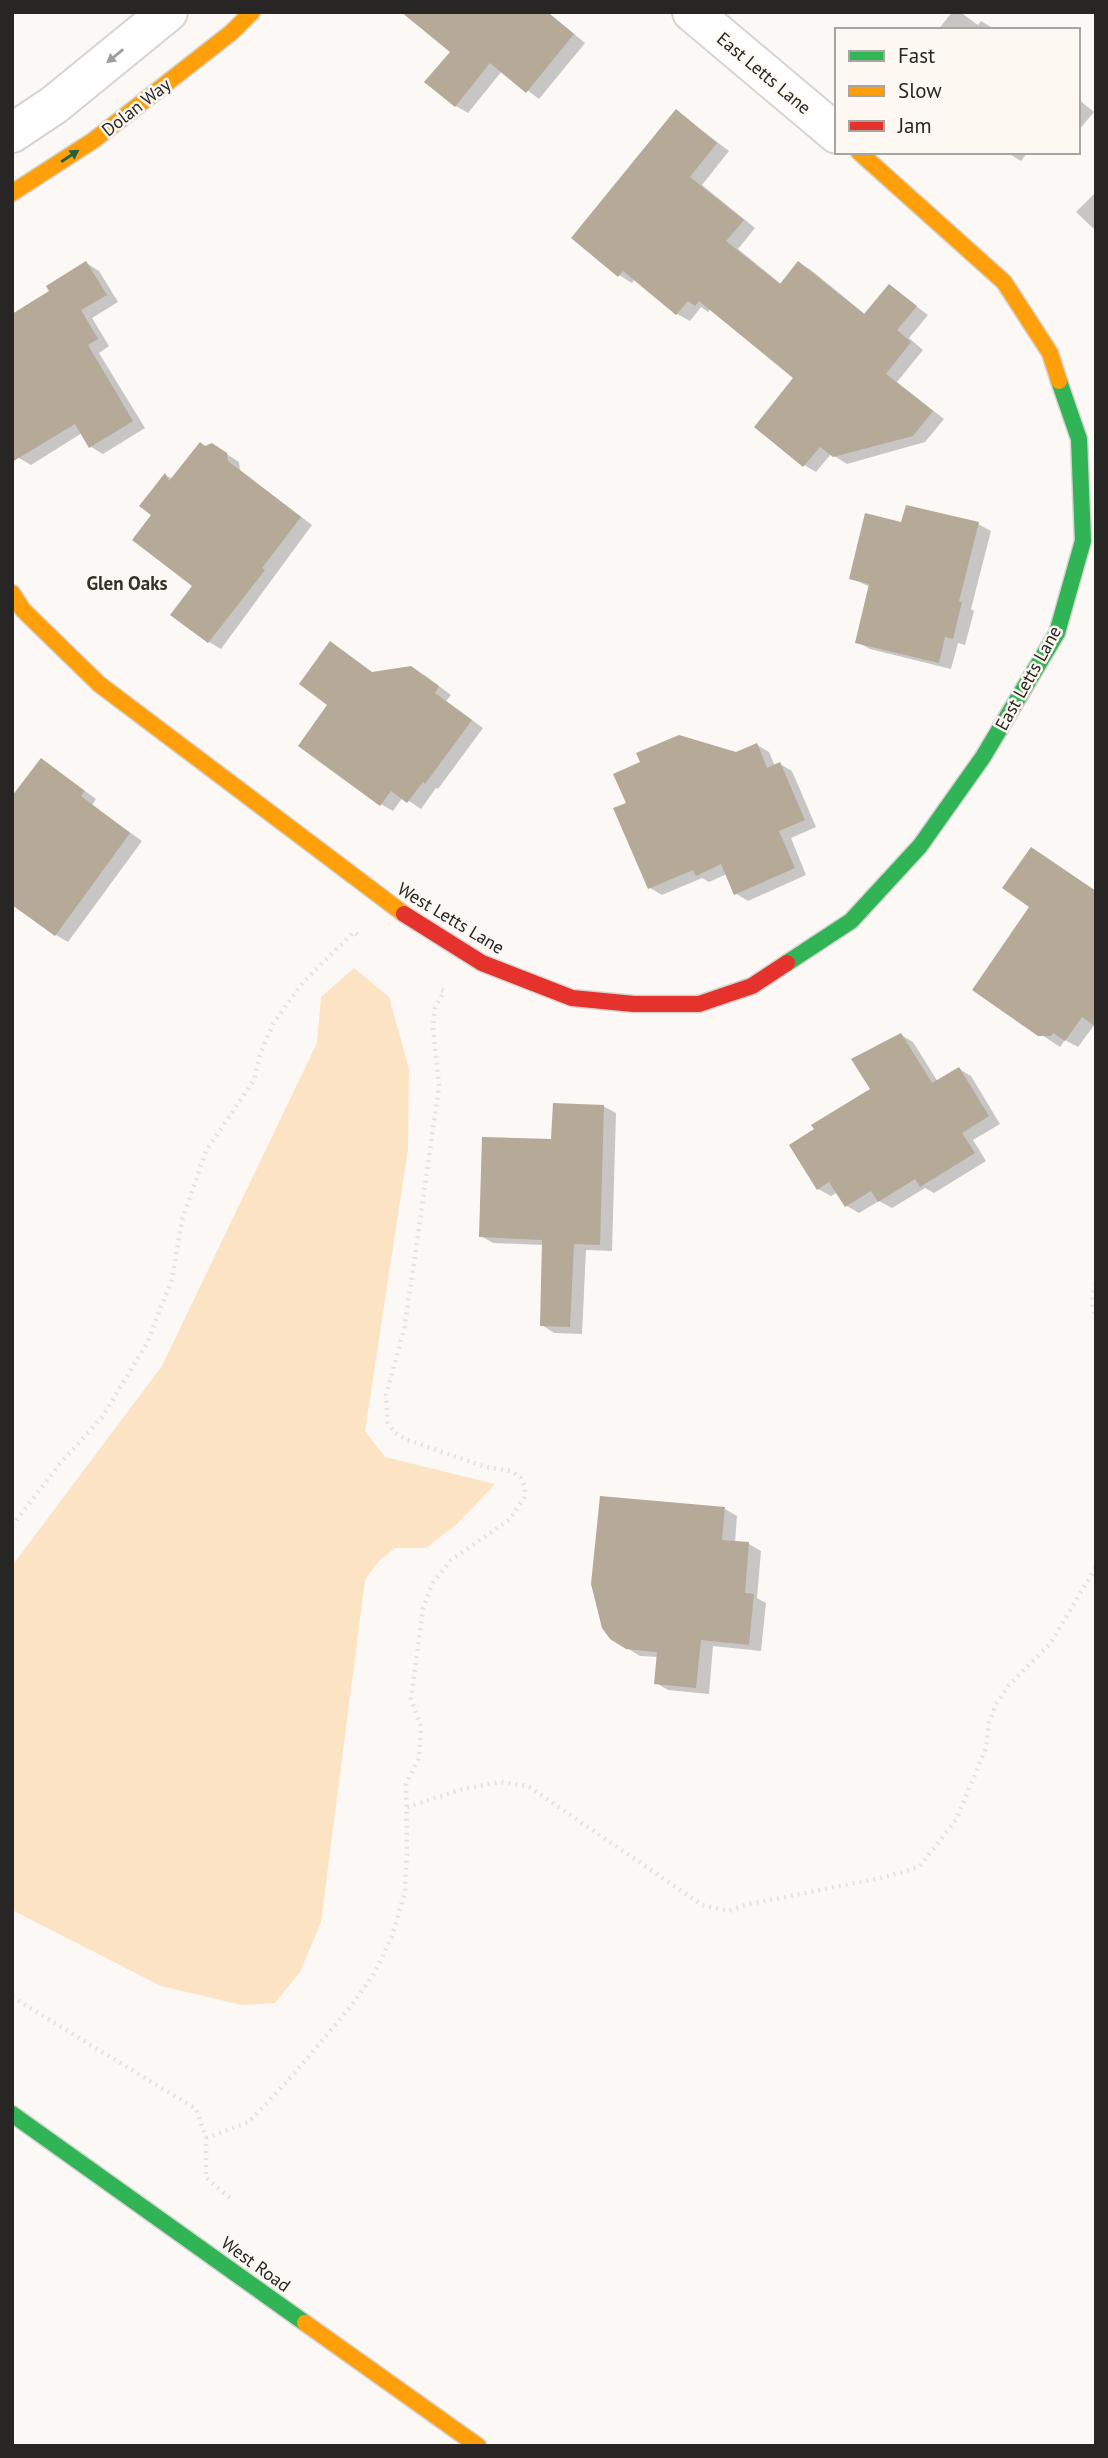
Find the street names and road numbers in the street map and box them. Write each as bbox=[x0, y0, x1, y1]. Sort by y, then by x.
street label: East Letts Lane bbox=[712, 27, 816, 119]
street label: Dolan Way bbox=[97, 73, 176, 141]
street label: East Letts Lane bbox=[990, 622, 1066, 734]
street label: West Letts Lane bbox=[393, 877, 509, 959]
street label: West Road bbox=[217, 2231, 295, 2297]

